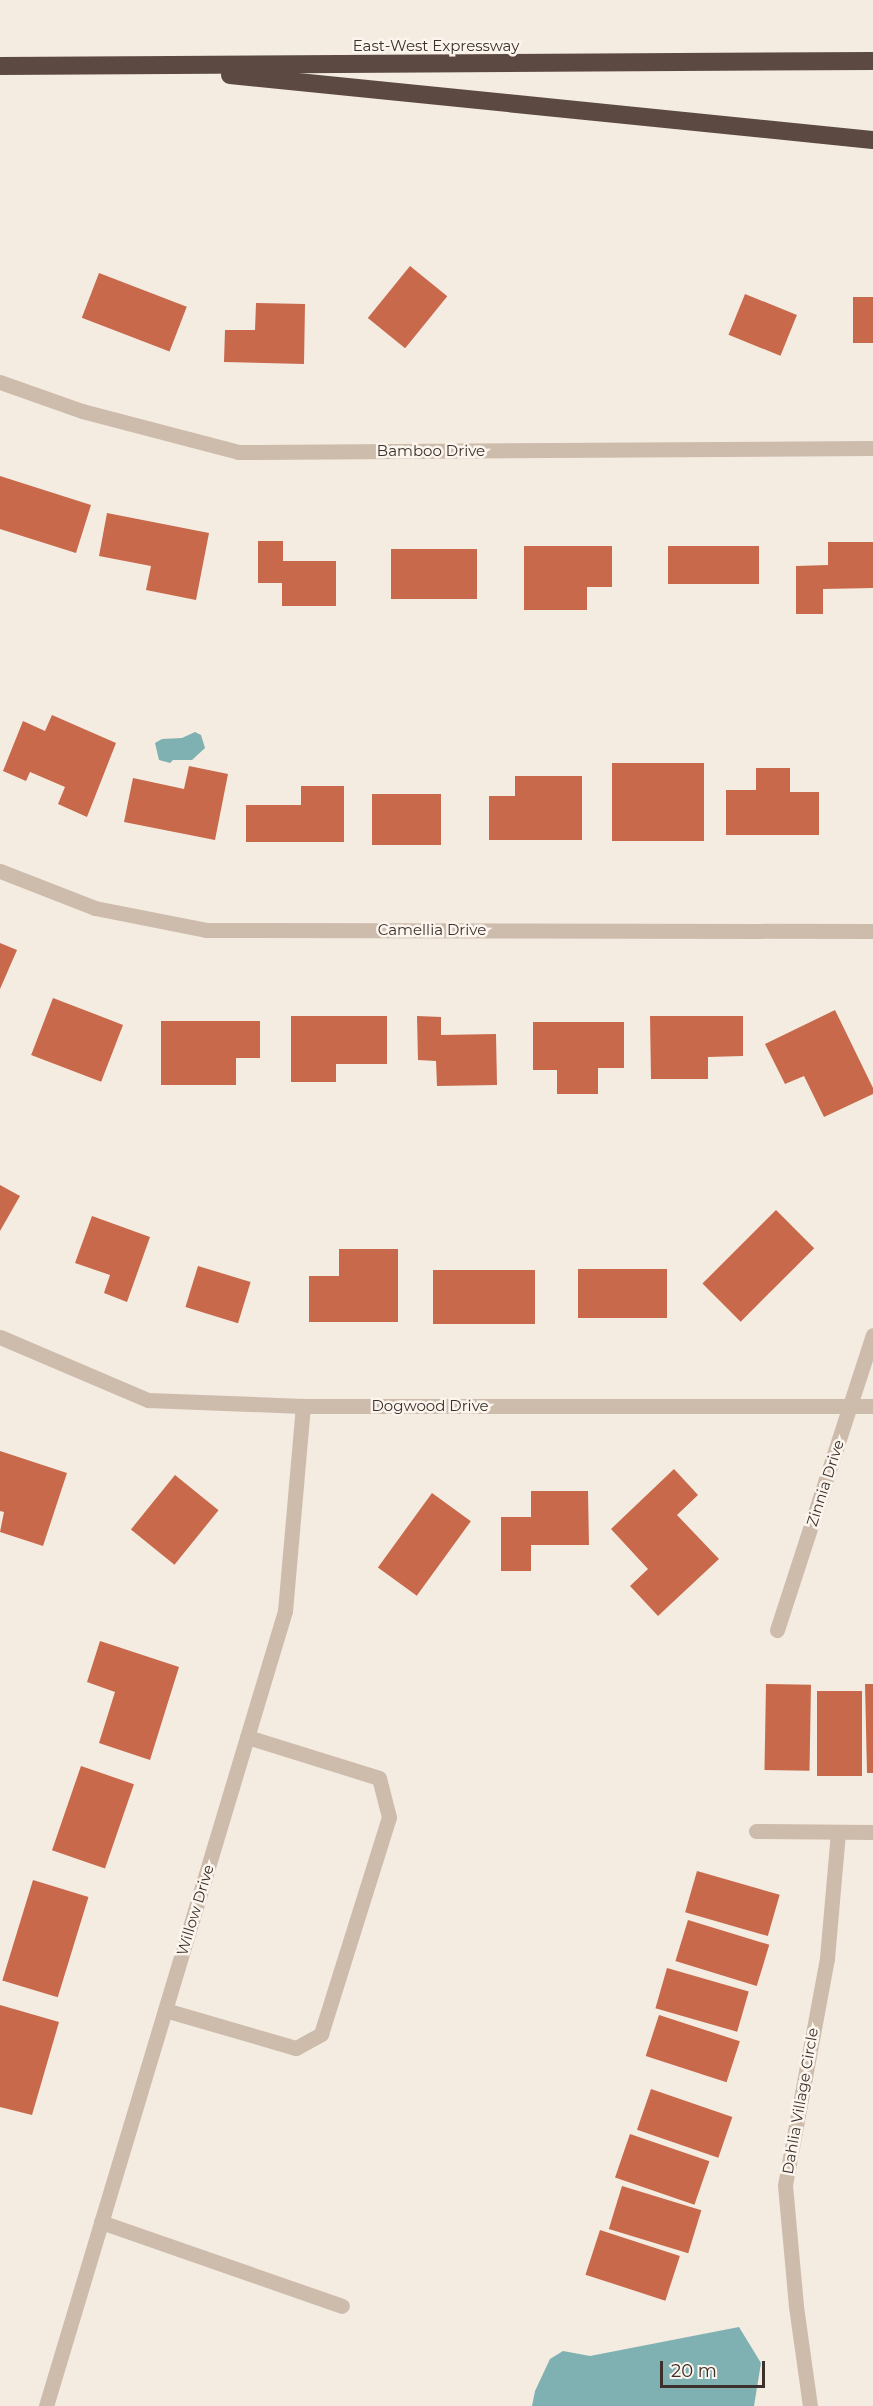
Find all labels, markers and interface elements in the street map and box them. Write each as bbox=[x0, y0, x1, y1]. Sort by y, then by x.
street label: East-West Expressway bbox=[353, 37, 519, 55]
street label: Bamboo Drive bbox=[377, 442, 485, 460]
street label: Camellia Drive bbox=[378, 921, 486, 939]
street label: Dogwood Drive bbox=[371, 1397, 489, 1415]
street label: Zinnia Drive bbox=[803, 1437, 847, 1529]
street label: Willow Drive bbox=[173, 1862, 217, 1958]
street label: Dahlia Village Circle bbox=[778, 2026, 822, 2176]
scale bar bbox=[663, 2349, 768, 2387]
text: 20 m bbox=[671, 2360, 717, 2382]

